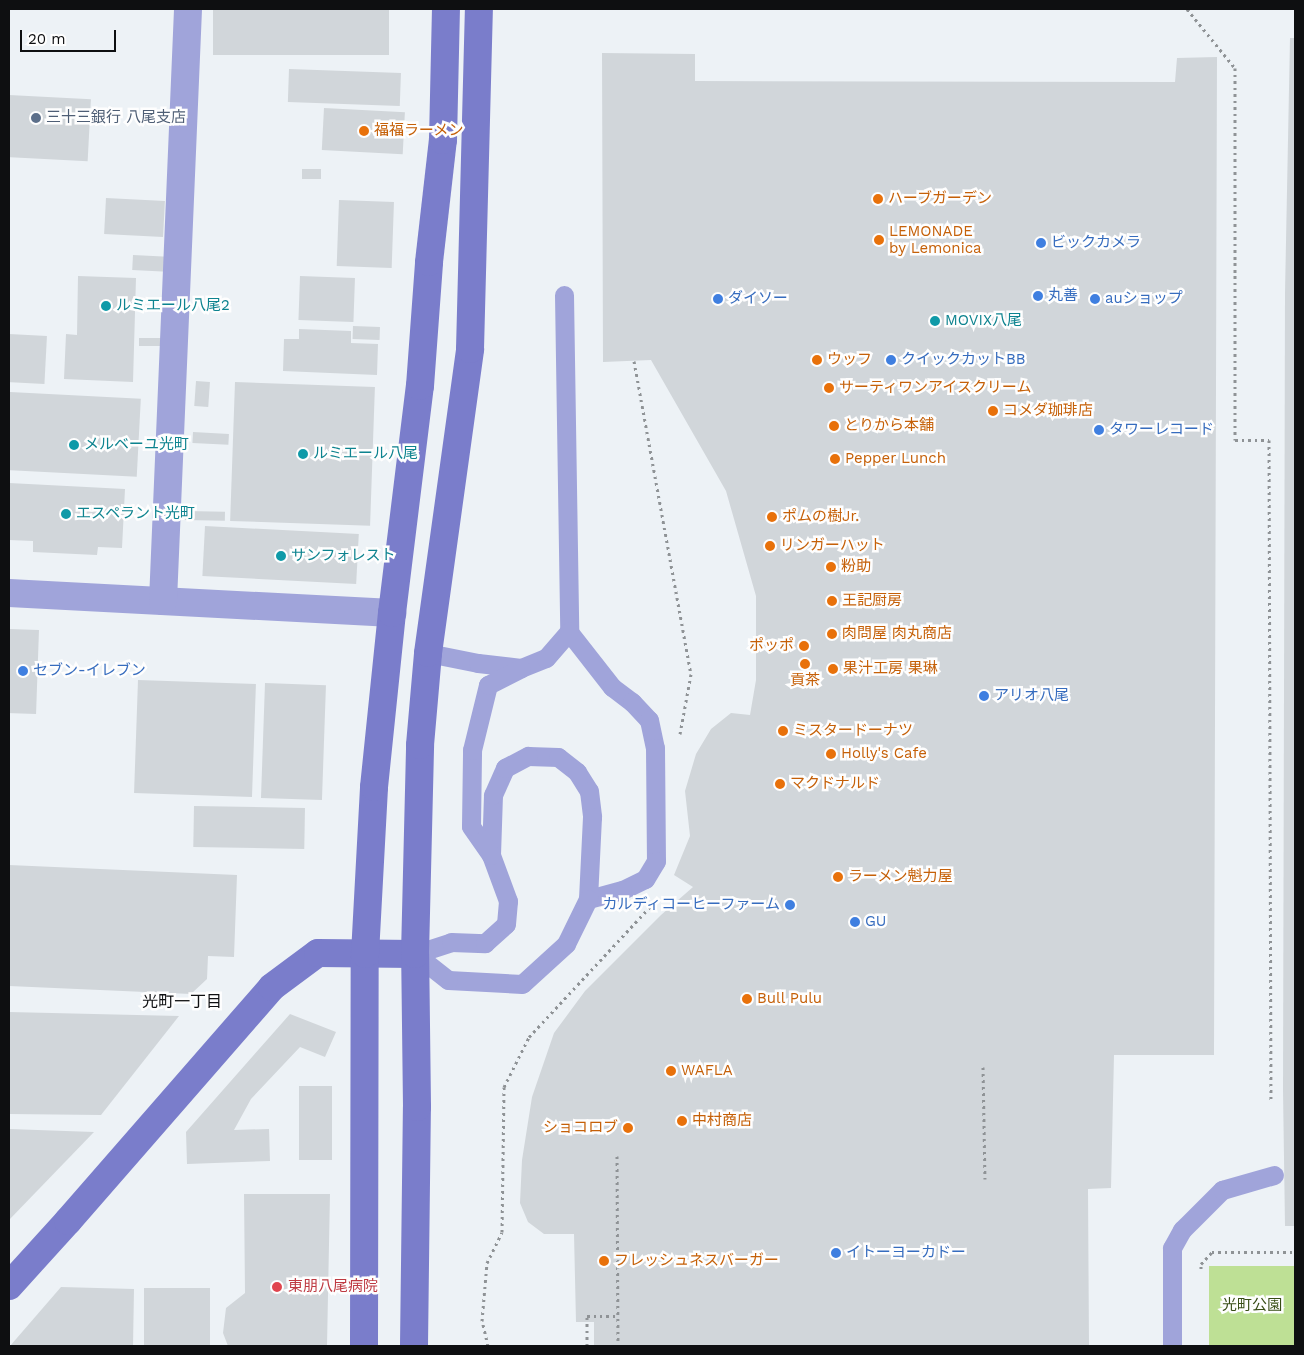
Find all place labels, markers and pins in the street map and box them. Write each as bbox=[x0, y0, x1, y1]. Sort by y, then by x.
place label: 三十三銀行 八尾支店 bbox=[46, 109, 186, 127]
marker: 三十三銀行 八尾支店 bbox=[30, 112, 42, 124]
place label: 福福ラーメン bbox=[374, 122, 464, 140]
marker: 福福ラーメン bbox=[358, 125, 370, 137]
place label: ハーブガーデン bbox=[888, 190, 993, 208]
marker: ハーブガーデン bbox=[872, 193, 884, 205]
place label: LEMONADE by Lemonica bbox=[889, 222, 982, 257]
marker: LEMONADE by Lemonica bbox=[873, 234, 885, 246]
place label: ビックカメラ bbox=[1051, 234, 1141, 252]
marker: ビックカメラ bbox=[1035, 237, 1047, 249]
place label: 丸善 bbox=[1048, 287, 1078, 305]
place label: ダイソー bbox=[728, 290, 788, 308]
marker: 丸善 bbox=[1032, 290, 1044, 302]
place label: auショップ bbox=[1105, 290, 1183, 308]
marker: ダイソー bbox=[712, 293, 724, 305]
marker: auショップ bbox=[1089, 293, 1101, 305]
place label: ルミエール八尾2 bbox=[116, 297, 230, 315]
marker: ルミエール八尾2 bbox=[100, 300, 112, 312]
place label: MOVIX八尾 bbox=[945, 312, 1022, 330]
marker: MOVIX八尾 bbox=[929, 315, 941, 327]
place label: ウッフ bbox=[827, 351, 872, 369]
place label: クイックカットBB bbox=[901, 351, 1026, 369]
marker: ウッフ bbox=[811, 354, 823, 366]
marker: クイックカットBB bbox=[885, 354, 897, 366]
place label: サーティワンアイスクリーム bbox=[839, 379, 1034, 397]
marker: サーティワンアイスクリーム bbox=[823, 382, 835, 394]
place label: コメダ珈琲店 bbox=[1003, 402, 1093, 420]
marker: コメダ珈琲店 bbox=[987, 405, 999, 417]
place label: とりから本舗 bbox=[844, 417, 934, 435]
marker: とりから本舗 bbox=[828, 420, 840, 432]
place label: タワーレコード bbox=[1109, 421, 1214, 439]
marker: タワーレコード bbox=[1093, 424, 1105, 436]
place label: メルベーユ光町 bbox=[84, 436, 189, 454]
marker: メルベーユ光町 bbox=[68, 439, 80, 451]
place label: ルミエール八尾 bbox=[313, 445, 418, 463]
marker: ルミエール八尾 bbox=[297, 448, 309, 460]
place label: Pepper Lunch bbox=[845, 450, 946, 468]
marker: Pepper Lunch bbox=[829, 453, 841, 465]
place label: エスペラント光町 bbox=[76, 505, 196, 523]
marker: エスペラント光町 bbox=[60, 508, 72, 520]
place label: ポムの樹Jr. bbox=[782, 508, 859, 526]
marker: ポムの樹Jr. bbox=[766, 511, 778, 523]
place label: リンガーハット bbox=[780, 537, 885, 555]
marker: リンガーハット bbox=[764, 540, 776, 552]
place label: サンフォレスト bbox=[291, 547, 396, 565]
marker: サンフォレスト bbox=[275, 550, 287, 562]
place label: 粉助 bbox=[841, 558, 871, 576]
marker: 粉助 bbox=[825, 561, 837, 573]
place label: 王記厨房 bbox=[842, 592, 902, 610]
marker: 王記厨房 bbox=[826, 595, 838, 607]
place label: 肉問屋 肉丸商店 bbox=[842, 625, 952, 643]
marker: 肉問屋 肉丸商店 bbox=[826, 628, 838, 640]
place label: ポッポ bbox=[749, 637, 794, 655]
marker: ポッポ bbox=[798, 640, 810, 652]
marker: 貢茶 bbox=[799, 658, 811, 670]
place label: 果汁工房 果琳 bbox=[843, 660, 938, 678]
place label: セブン-イレブン bbox=[33, 662, 146, 680]
marker: 果汁工房 果琳 bbox=[827, 663, 839, 675]
marker: セブン-イレブン bbox=[17, 665, 29, 677]
place label: 貢茶 bbox=[790, 672, 820, 690]
place label: アリオ八尾 bbox=[994, 687, 1069, 705]
marker: アリオ八尾 bbox=[978, 690, 990, 702]
place label: ミスタードーナツ bbox=[793, 722, 913, 740]
marker: ミスタードーナツ bbox=[777, 725, 789, 737]
place label: Holly's Cafe bbox=[841, 745, 927, 763]
marker: Holly's Cafe bbox=[825, 748, 837, 760]
place label: マクドナルド bbox=[790, 775, 880, 793]
marker: マクドナルド bbox=[774, 778, 786, 790]
place label: ラーメン魁力屋 bbox=[848, 868, 953, 886]
marker: ラーメン魁力屋 bbox=[832, 871, 844, 883]
place label: カルディコーヒーファーム bbox=[600, 896, 780, 914]
marker: カルディコーヒーファーム bbox=[784, 899, 796, 911]
place label: GU bbox=[865, 913, 886, 931]
marker: GU bbox=[849, 916, 861, 928]
place label: Bull Pulu bbox=[757, 990, 823, 1008]
marker: Bull Pulu bbox=[741, 993, 753, 1005]
place label: WAFLA bbox=[681, 1062, 733, 1080]
marker: WAFLA bbox=[665, 1065, 677, 1077]
place label: 中村商店 bbox=[692, 1112, 752, 1130]
marker: 中村商店 bbox=[676, 1115, 688, 1127]
place label: ショコロブ bbox=[543, 1119, 618, 1137]
marker: ショコロブ bbox=[622, 1122, 634, 1134]
place label: イトーヨーカドー bbox=[846, 1244, 966, 1262]
marker: イトーヨーカドー bbox=[830, 1247, 842, 1259]
place label: フレッシュネスバーガー bbox=[614, 1252, 779, 1270]
marker: フレッシュネスバーガー bbox=[598, 1255, 610, 1267]
place label: 東朋八尾病院 bbox=[288, 1278, 378, 1296]
marker: 東朋八尾病院 bbox=[270, 1280, 284, 1294]

